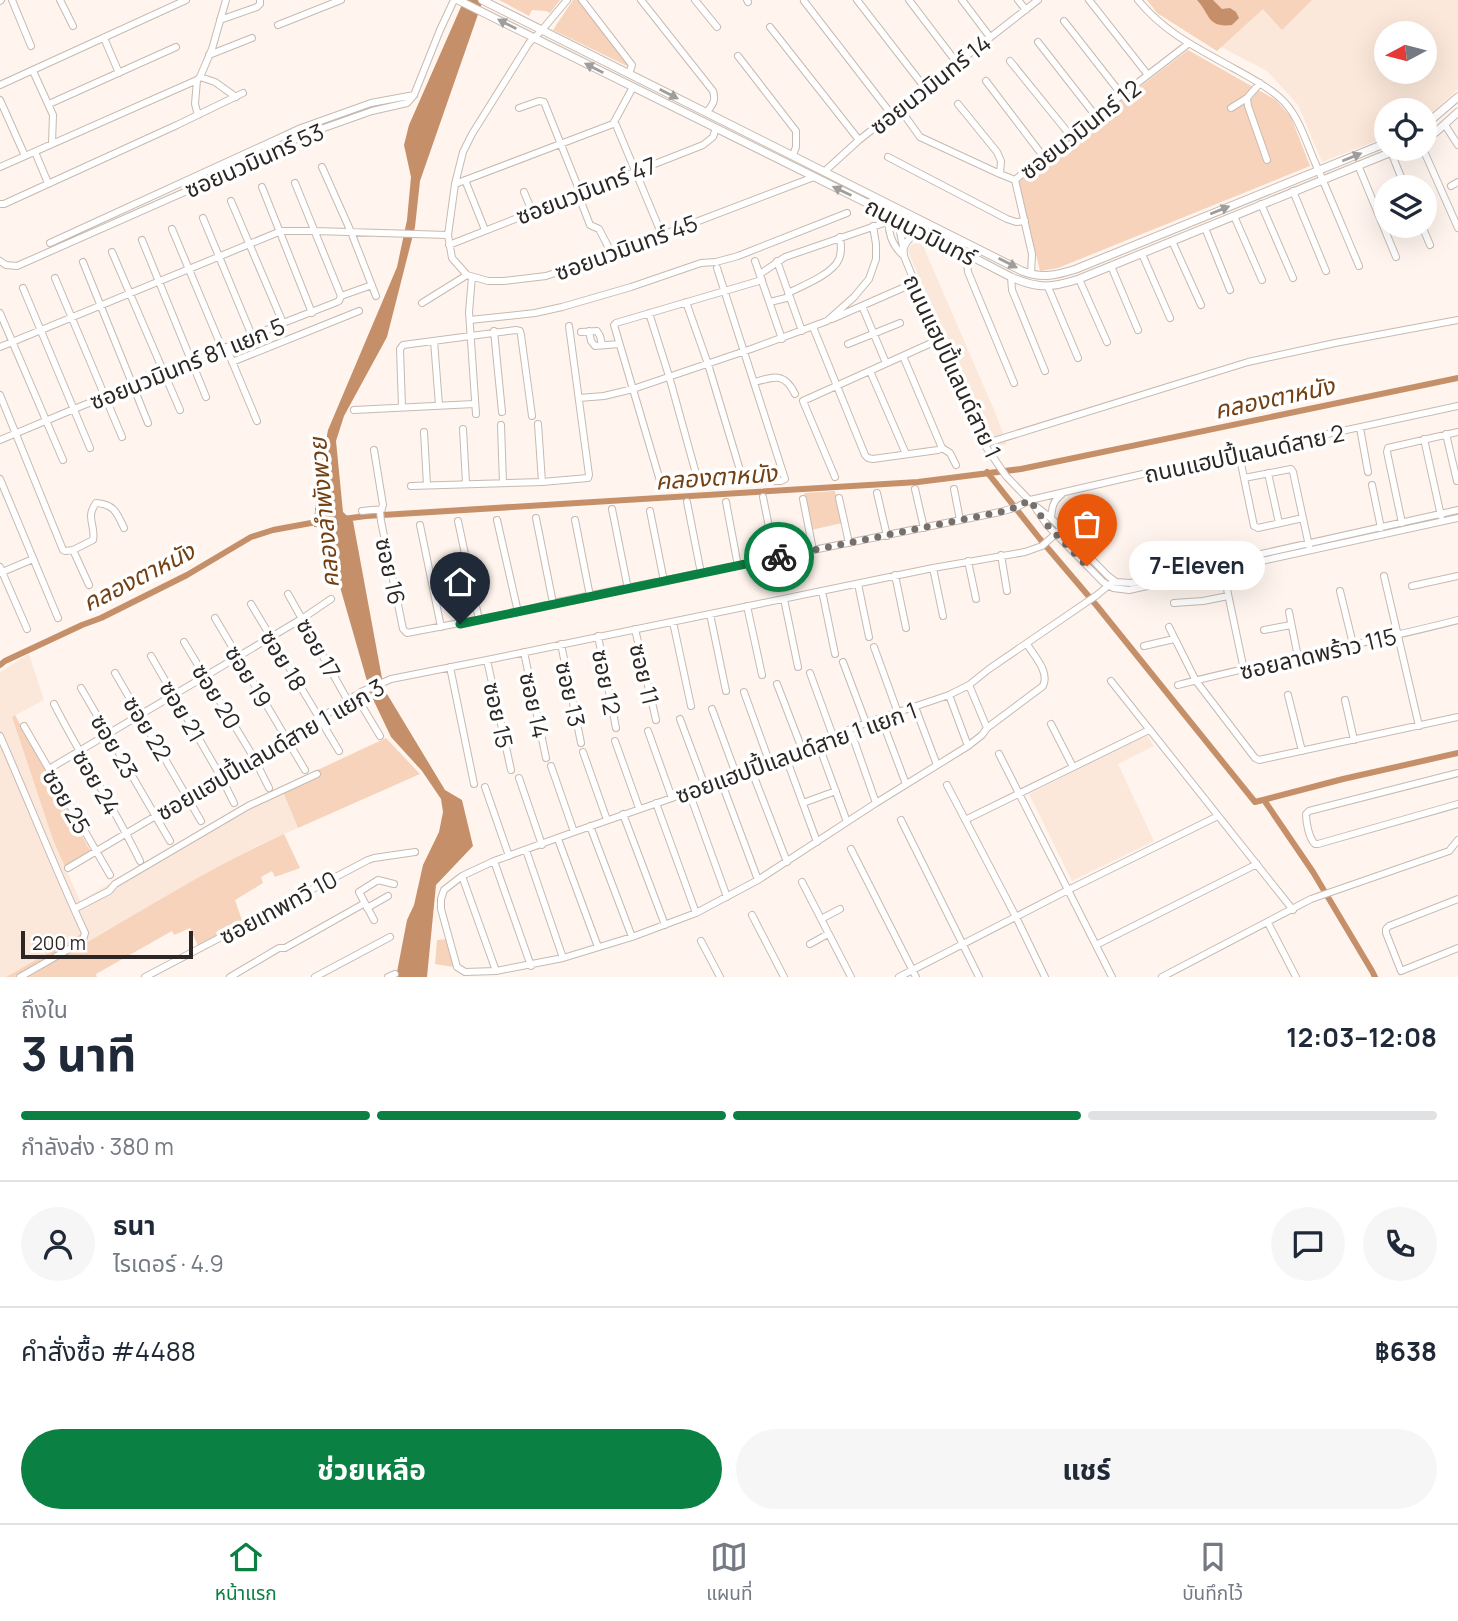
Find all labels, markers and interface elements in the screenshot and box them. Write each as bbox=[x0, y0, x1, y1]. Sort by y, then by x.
one-way arrow bbox=[496, 19, 516, 31]
north arrow bbox=[1374, 21, 1437, 84]
map controls bbox=[1374, 21, 1437, 238]
street label: ซอยนวมินทร์ 14 bbox=[863, 27, 997, 141]
one-way arrow bbox=[584, 62, 604, 73]
street label: ซอยนวมินทร์ 12 bbox=[1013, 72, 1147, 186]
one-way arrow bbox=[659, 88, 679, 99]
button: locate bbox=[1374, 98, 1437, 161]
street label: ซอยนวมินทร์ 53 bbox=[179, 115, 329, 205]
street label: ซอยนวมินทร์ 47 bbox=[511, 149, 661, 231]
one-way arrow bbox=[1342, 151, 1363, 162]
button: layers bbox=[1374, 175, 1437, 238]
one-way arrow bbox=[832, 185, 852, 196]
street label: ถนนนวมินทร์ bbox=[860, 189, 983, 273]
one-way arrow bbox=[1210, 205, 1231, 216]
street label: ซอยนวมินทร์ 45 bbox=[550, 206, 702, 288]
one-way arrow bbox=[998, 258, 1018, 269]
street label: ถนนแฮปปี้แลนด์สาย 1 bbox=[896, 269, 1010, 463]
street label: ซอยนวมินทร์ 81 แยก 5 bbox=[85, 309, 289, 417]
water label: คลองตาหนัง bbox=[1211, 368, 1338, 426]
street label: ถนนแฮปปี้แลนด์สาย 2 bbox=[1141, 416, 1347, 490]
water label: คลองลำพังพวย bbox=[300, 435, 346, 590]
water label: คลองตาหนัง bbox=[654, 455, 779, 497]
pin bbox=[1057, 494, 1117, 566]
icon: bag bbox=[1068, 505, 1106, 543]
courier bbox=[744, 522, 814, 592]
water label: คลองตาหนัง bbox=[76, 533, 201, 618]
street label: ซอย 16 bbox=[368, 535, 414, 607]
icon: bike bbox=[760, 538, 798, 576]
callout: 7-Eleven bbox=[1129, 542, 1266, 590]
text: 7-Eleven bbox=[1149, 549, 1245, 581]
pin bbox=[430, 552, 490, 624]
icon: home bbox=[441, 563, 479, 601]
street label: ซอย 17 bbox=[289, 612, 349, 684]
street label: ซอยลาดพร้าว 115 bbox=[1236, 619, 1400, 687]
street label: ซอย 18 bbox=[253, 623, 315, 697]
street label: ซอย 19 bbox=[218, 639, 280, 713]
street label: ซอย 11 bbox=[622, 640, 668, 708]
street label: ซอย 12 bbox=[585, 646, 629, 718]
street label: ซอย 20 bbox=[185, 657, 249, 735]
street label: ซอย 13 bbox=[548, 658, 594, 730]
street label: ซอย 14 bbox=[512, 669, 558, 741]
street label: ซอยแฮปปี้แลนด์สาย 1 แยก 3 bbox=[150, 670, 390, 828]
street label: ซอย 21 bbox=[153, 674, 213, 748]
street label: ซอย 15 bbox=[476, 679, 522, 751]
street label: ซอย 22 bbox=[116, 690, 180, 766]
street label: ซอยแฮปปี้แลนด์สาย 1 แยก 1 bbox=[671, 693, 921, 811]
street label: ซอย 23 bbox=[84, 708, 146, 784]
street label: ซอย 24 bbox=[66, 743, 128, 821]
street label: ซอย 25 bbox=[35, 762, 99, 840]
street label: ซอยเทพทวี 10 bbox=[213, 863, 343, 951]
scale bar bbox=[21, 928, 192, 960]
text: 200 m bbox=[32, 930, 86, 956]
text: ถึงใน bbox=[21, 993, 68, 1025]
text: 12:03–12:08 bbox=[1286, 1019, 1437, 1055]
text: 3 นาที bbox=[21, 1022, 136, 1085]
text: กำลังส่ง · 380 m bbox=[21, 1130, 174, 1162]
button: person bbox=[21, 1207, 95, 1281]
text: ธนา bbox=[113, 1207, 156, 1243]
button: chat bbox=[1271, 1207, 1345, 1281]
button: phone bbox=[1363, 1207, 1437, 1281]
text: ไรเดอร์ · 4.9 bbox=[113, 1247, 224, 1279]
text: คำสั่งซื้อ #4488 bbox=[21, 1333, 196, 1369]
text: ฿638 bbox=[1375, 1333, 1437, 1369]
button: ช่วยเหลือ bbox=[21, 1429, 722, 1509]
button: แชร์ bbox=[736, 1429, 1437, 1509]
tab: หน้าแรก bbox=[215, 1538, 277, 1609]
tab: แผนที่ bbox=[706, 1538, 753, 1609]
tab: บันทึกไว้ bbox=[1182, 1538, 1243, 1609]

